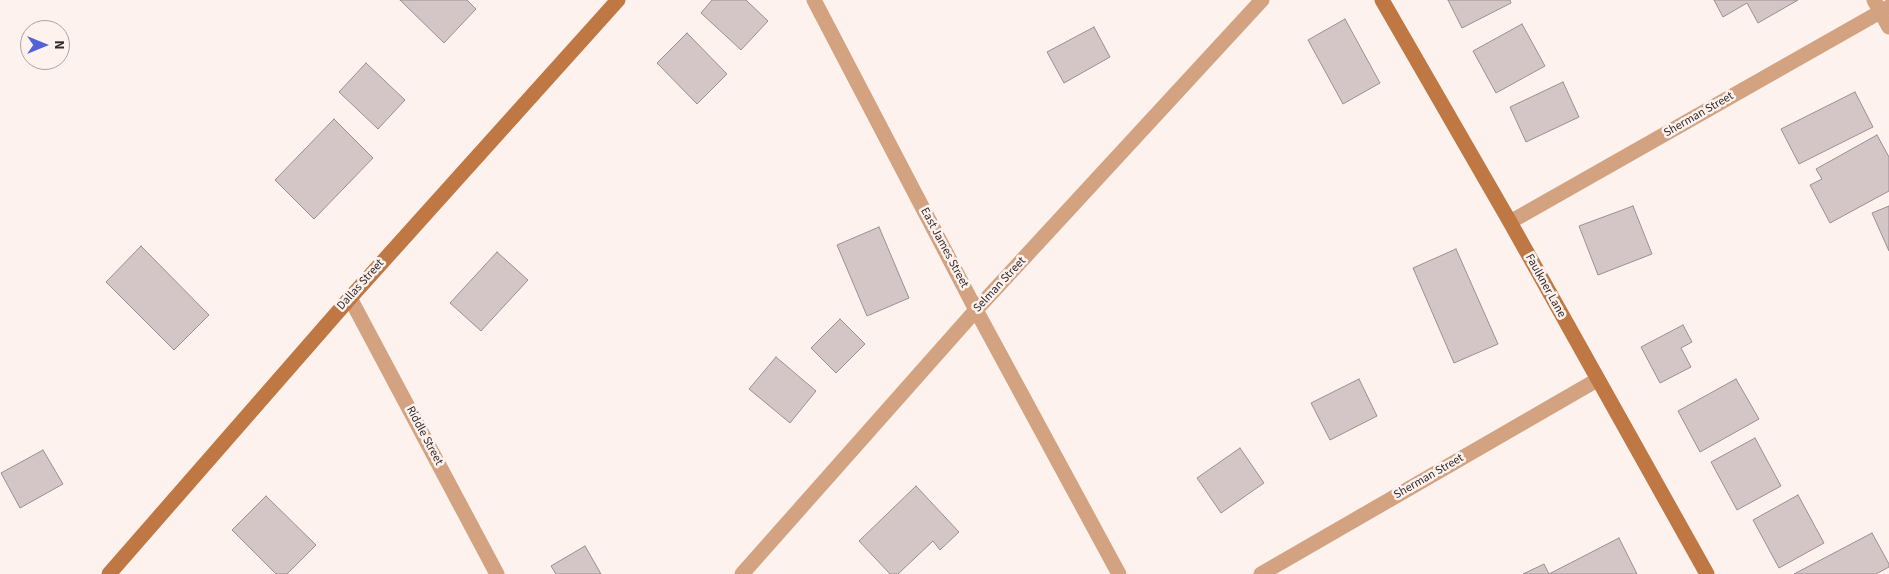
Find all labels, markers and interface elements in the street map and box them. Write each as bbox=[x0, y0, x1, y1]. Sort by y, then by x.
north arrow bbox=[20, 20, 70, 70]
text: N bbox=[49, 40, 69, 50]
street label: Sherman Street bbox=[1662, 89, 1736, 141]
street label: East James Street bbox=[917, 205, 971, 291]
street label: Faulkner Lane bbox=[1522, 252, 1568, 320]
street label: Selman Street bbox=[971, 254, 1029, 316]
street label: Dallas Street bbox=[335, 257, 387, 313]
street label: Riddle Street bbox=[402, 404, 446, 468]
street label: Sherman Street bbox=[1392, 451, 1466, 503]

